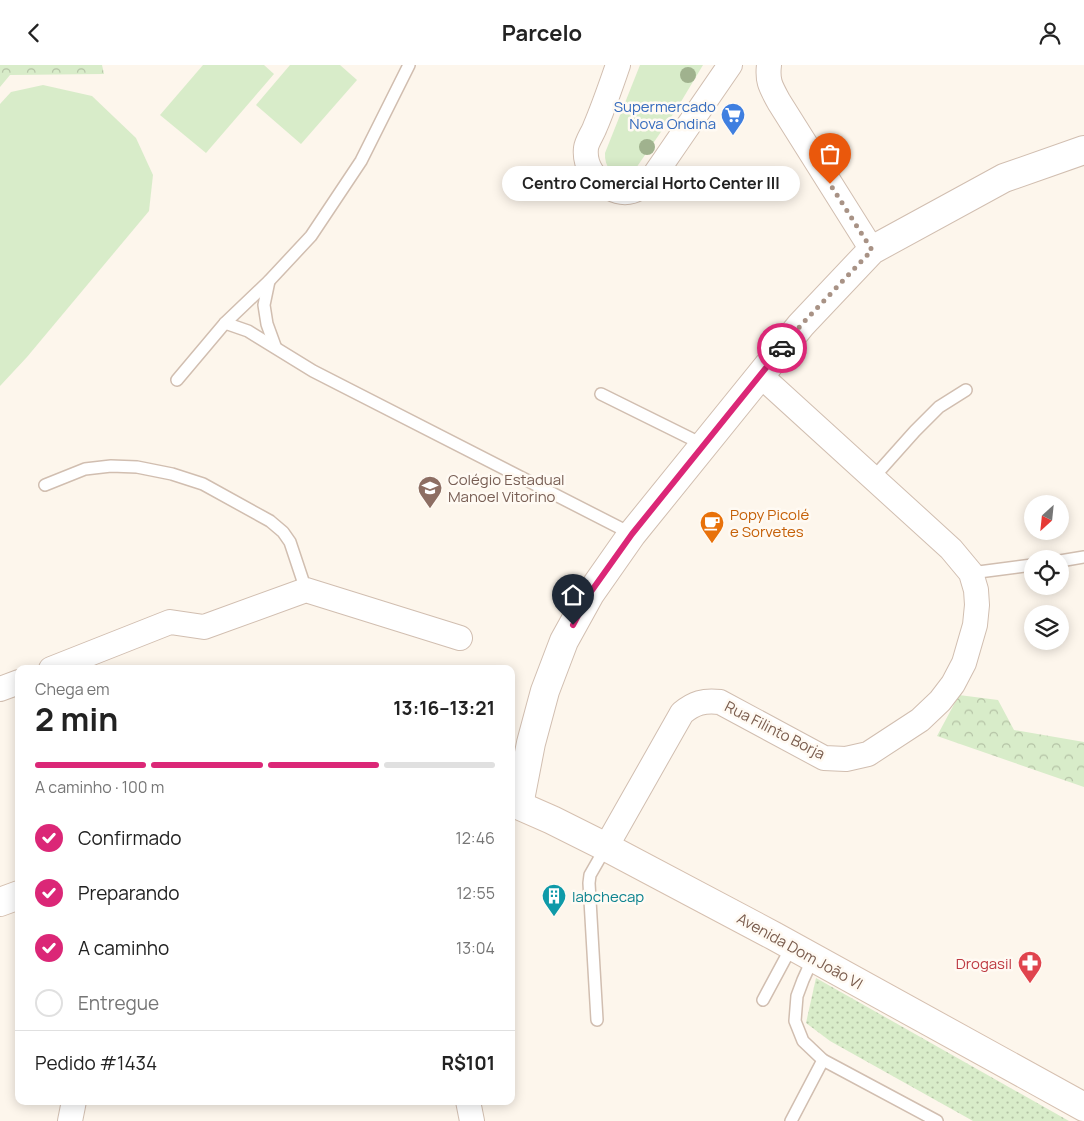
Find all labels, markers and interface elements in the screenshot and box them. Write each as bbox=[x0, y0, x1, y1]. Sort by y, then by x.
text: Parcelo bbox=[502, 18, 582, 48]
icon: back bbox=[20, 19, 48, 47]
icon: person bbox=[1036, 19, 1064, 47]
place label: Supermercado Nova Ondina bbox=[614, 96, 716, 134]
supermarket icon: Supermercado Nova Ondina bbox=[720, 102, 746, 136]
pin bbox=[809, 133, 851, 184]
icon: bag bbox=[816, 140, 844, 168]
callout: Centro Comercial Horto Center III bbox=[502, 167, 800, 201]
text: Centro Comercial Horto Center III bbox=[522, 172, 780, 194]
courier bbox=[757, 323, 807, 373]
icon: car bbox=[768, 334, 796, 362]
place label: Colégio Estadual Manoel Vitorino bbox=[448, 469, 565, 507]
school or university icon: Colégio Estadual Manoel Vitorino bbox=[417, 475, 443, 509]
north arrow bbox=[1024, 495, 1069, 540]
map controls bbox=[1024, 495, 1069, 650]
place label: Popy Picolé e Sorvetes bbox=[730, 504, 809, 542]
cafe icon: Popy Picolé e Sorvetes bbox=[699, 510, 725, 544]
button: locate bbox=[1024, 550, 1069, 595]
pin bbox=[552, 574, 594, 625]
icon: home bbox=[559, 581, 587, 609]
button: layers bbox=[1024, 605, 1069, 650]
text: Chega em bbox=[35, 678, 110, 700]
text: 13:16–13:21 bbox=[393, 695, 495, 721]
street label: Rua Filinto Borja bbox=[721, 696, 829, 764]
text: 2 min bbox=[35, 697, 118, 741]
text: A caminho · 100 m bbox=[35, 776, 164, 798]
icon: check bbox=[35, 824, 63, 852]
text: Confirmado bbox=[78, 825, 182, 851]
text: 12:46 bbox=[455, 827, 495, 849]
icon: check bbox=[35, 879, 63, 907]
text: Preparando bbox=[78, 880, 180, 906]
text: 12:55 bbox=[456, 882, 495, 904]
building icon: labchecap bbox=[541, 883, 567, 917]
place label: labchecap bbox=[572, 886, 644, 907]
street label: Avenida Dom João VI bbox=[733, 908, 867, 994]
icon: check bbox=[35, 934, 63, 962]
text: A caminho bbox=[78, 935, 169, 961]
text: 13:04 bbox=[456, 937, 495, 959]
pharmacy icon: Drogasil bbox=[1017, 950, 1043, 984]
place label: Drogasil bbox=[956, 953, 1012, 974]
text: Entregue bbox=[78, 990, 159, 1016]
text: Pedido #1434 bbox=[35, 1050, 157, 1076]
text: R$101 bbox=[441, 1050, 495, 1076]

